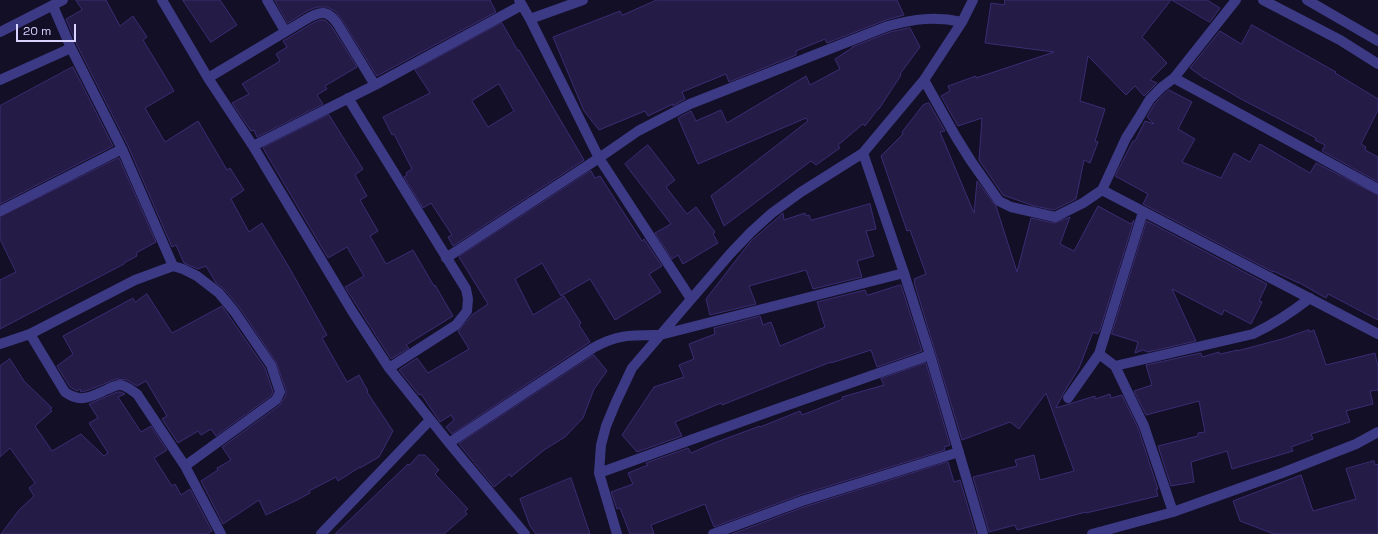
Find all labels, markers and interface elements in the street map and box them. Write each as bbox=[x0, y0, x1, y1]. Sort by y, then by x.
scale bar bbox=[18, 16, 78, 42]
text: 20 m bbox=[23, 23, 51, 39]

